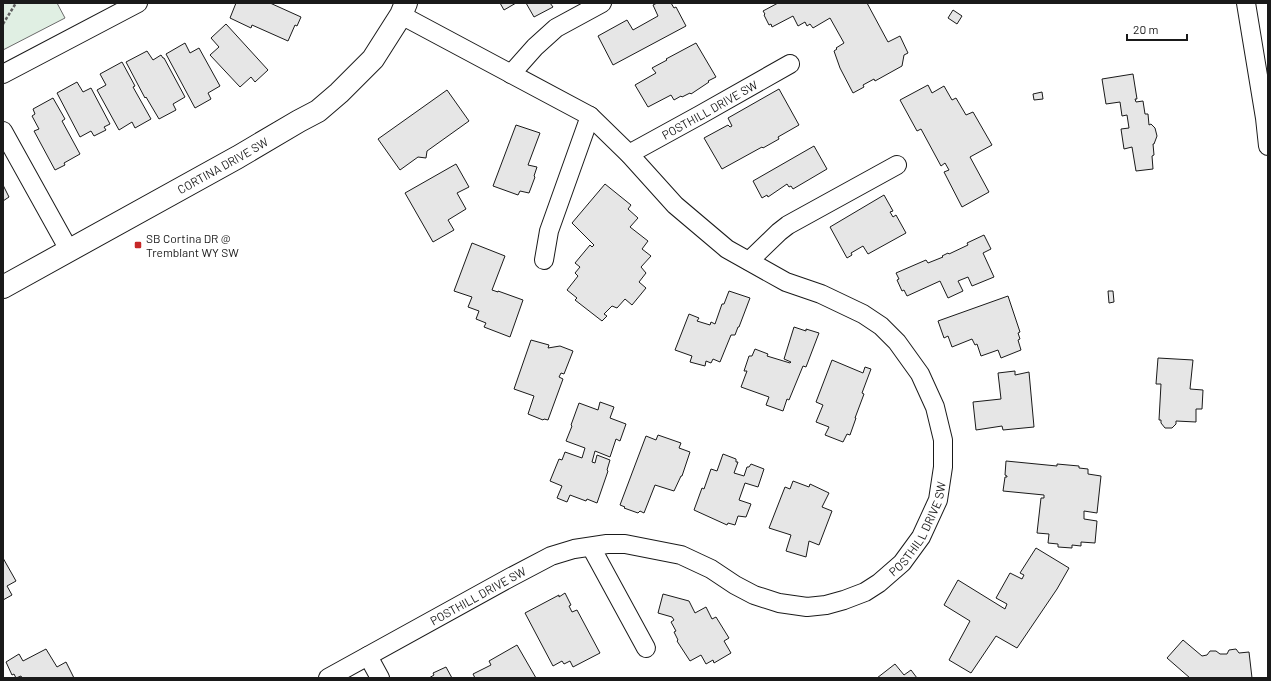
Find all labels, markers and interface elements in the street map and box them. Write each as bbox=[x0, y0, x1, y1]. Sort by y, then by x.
scale bar bbox=[1127, 16, 1187, 42]
text: 20 m bbox=[1133, 22, 1159, 36]
street label: POSTHILL DRIVE SW bbox=[659, 77, 760, 142]
street label: CORTINA DRIVE SW bbox=[175, 134, 271, 196]
place label: SB Cortina DR @ Tremblant WY SW bbox=[146, 231, 239, 259]
marker: SB Cortina DR @ Tremblant WY SW bbox=[133, 240, 143, 250]
street label: POSTHILL DRIVE SW bbox=[886, 480, 948, 579]
street label: POSTHILL DRIVE SW bbox=[427, 563, 528, 627]

